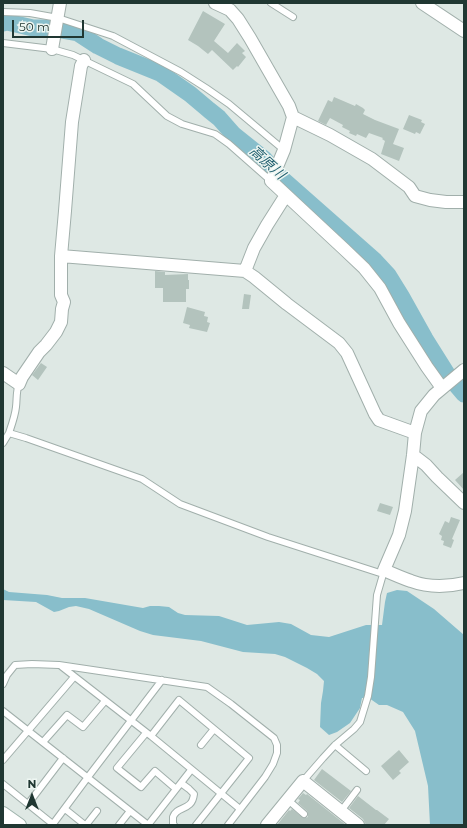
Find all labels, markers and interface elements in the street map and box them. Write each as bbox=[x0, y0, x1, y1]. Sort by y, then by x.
scale bar bbox=[14, 12, 86, 38]
text: 50 m bbox=[19, 19, 50, 34]
water label: 高原川 bbox=[246, 143, 288, 183]
north arrow bbox=[12, 776, 52, 816]
text: N bbox=[28, 777, 36, 791]

